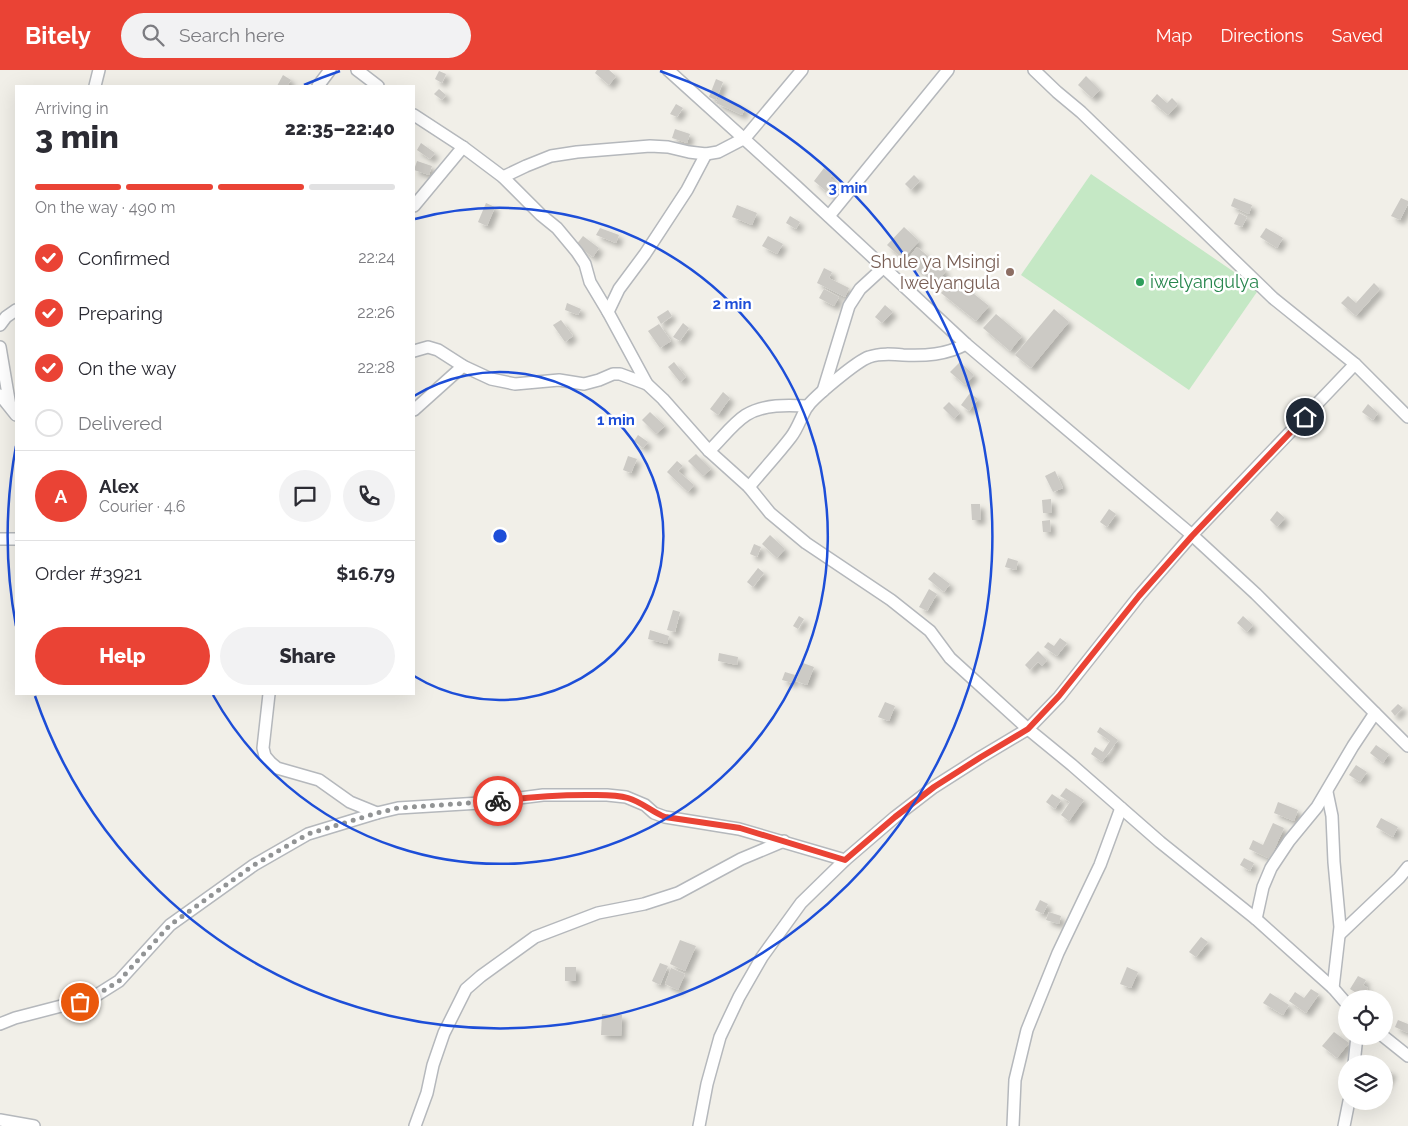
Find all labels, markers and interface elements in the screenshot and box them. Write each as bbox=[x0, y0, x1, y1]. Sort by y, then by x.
search box bbox=[121, 13, 471, 58]
text: Bitely bbox=[25, 21, 91, 50]
icon: search bbox=[139, 21, 167, 49]
text: Search here bbox=[179, 24, 285, 46]
text: Map bbox=[1156, 25, 1192, 46]
text: Directions bbox=[1220, 25, 1304, 46]
text: Saved bbox=[1332, 25, 1383, 46]
text: Arriving in bbox=[35, 99, 109, 118]
text: 22:35–22:40 bbox=[285, 117, 395, 139]
text: 3 min bbox=[35, 118, 119, 155]
text: 3 min bbox=[829, 179, 867, 197]
text: On the way · 490 m bbox=[35, 198, 175, 217]
icon: check bbox=[35, 244, 63, 272]
text: Confirmed bbox=[78, 247, 170, 269]
text: 22:24 bbox=[358, 248, 395, 267]
place label: Shule ya Msingi Iwelyangula bbox=[871, 251, 1000, 293]
marker: Shule ya Msingi Iwelyangula bbox=[1004, 266, 1016, 278]
place label: iwelyangulya bbox=[1150, 271, 1259, 292]
marker: iwelyangulya bbox=[1134, 276, 1146, 288]
text: 2 min bbox=[713, 295, 751, 313]
icon: check bbox=[35, 299, 63, 327]
text: Preparing bbox=[78, 302, 163, 324]
text: 22:26 bbox=[357, 303, 395, 322]
icon: check bbox=[35, 354, 63, 382]
text: On the way bbox=[78, 357, 177, 379]
text: 22:28 bbox=[357, 358, 395, 377]
pin bbox=[1284, 396, 1326, 438]
icon: home bbox=[1291, 403, 1319, 431]
text: 1 min bbox=[597, 411, 635, 429]
text: Delivered bbox=[78, 412, 162, 434]
button: chat bbox=[279, 470, 331, 522]
button: phone bbox=[343, 470, 395, 522]
text: Alex bbox=[99, 475, 139, 497]
text: A bbox=[55, 485, 67, 507]
text: Courier · 4.6 bbox=[99, 497, 185, 516]
centre of rings bbox=[491, 527, 509, 545]
text: Order #3921 bbox=[35, 562, 142, 584]
text: $16.79 bbox=[336, 562, 395, 584]
button: Help bbox=[35, 627, 210, 685]
button: Share bbox=[220, 627, 395, 685]
courier bbox=[473, 776, 523, 826]
icon: bike bbox=[484, 787, 512, 815]
pin bbox=[59, 981, 101, 1023]
icon: bag bbox=[66, 988, 94, 1016]
map controls bbox=[1338, 990, 1393, 1110]
button: locate bbox=[1338, 990, 1393, 1045]
button: layers bbox=[1338, 1055, 1393, 1110]

